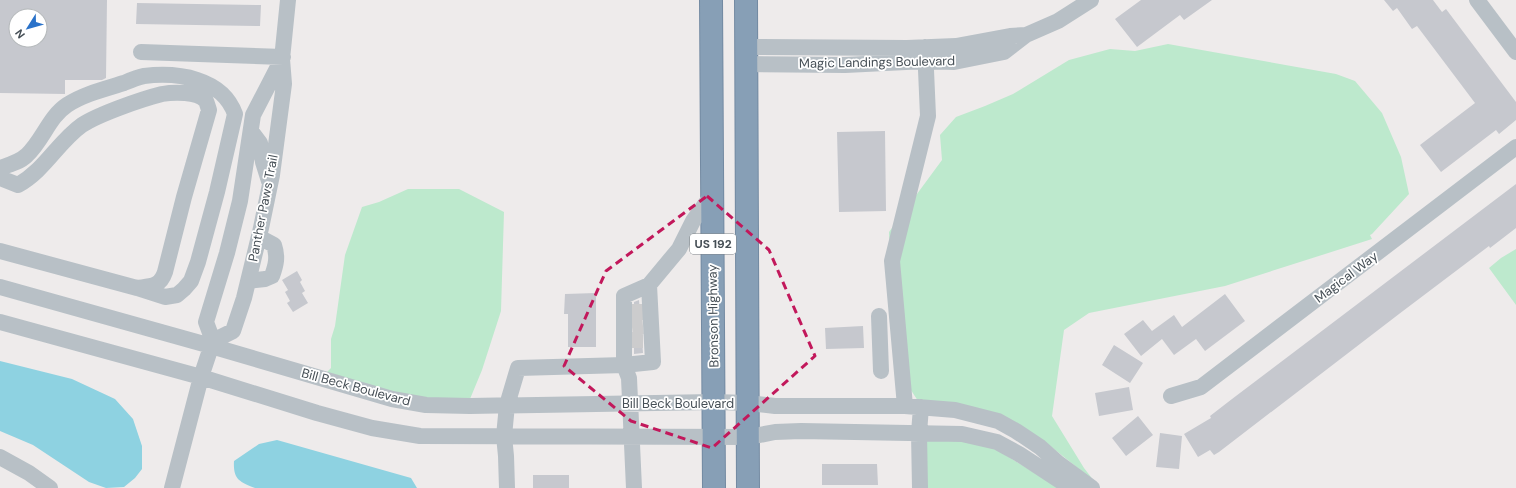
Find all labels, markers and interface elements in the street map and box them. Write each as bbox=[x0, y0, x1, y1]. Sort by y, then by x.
north arrow bbox=[8, 8, 48, 48]
text: N bbox=[12, 27, 28, 41]
street label: Magic Landings Boulevard bbox=[799, 52, 955, 72]
street label: Panther Paws Trail bbox=[244, 153, 282, 263]
road number: US 192 bbox=[690, 234, 736, 254]
street label: Magical Way bbox=[1311, 248, 1381, 306]
street label: Bronson Highway bbox=[704, 264, 722, 368]
street label: Bill Beck Boulevard bbox=[300, 364, 412, 410]
street label: Bill Beck Boulevard bbox=[622, 395, 734, 412]

